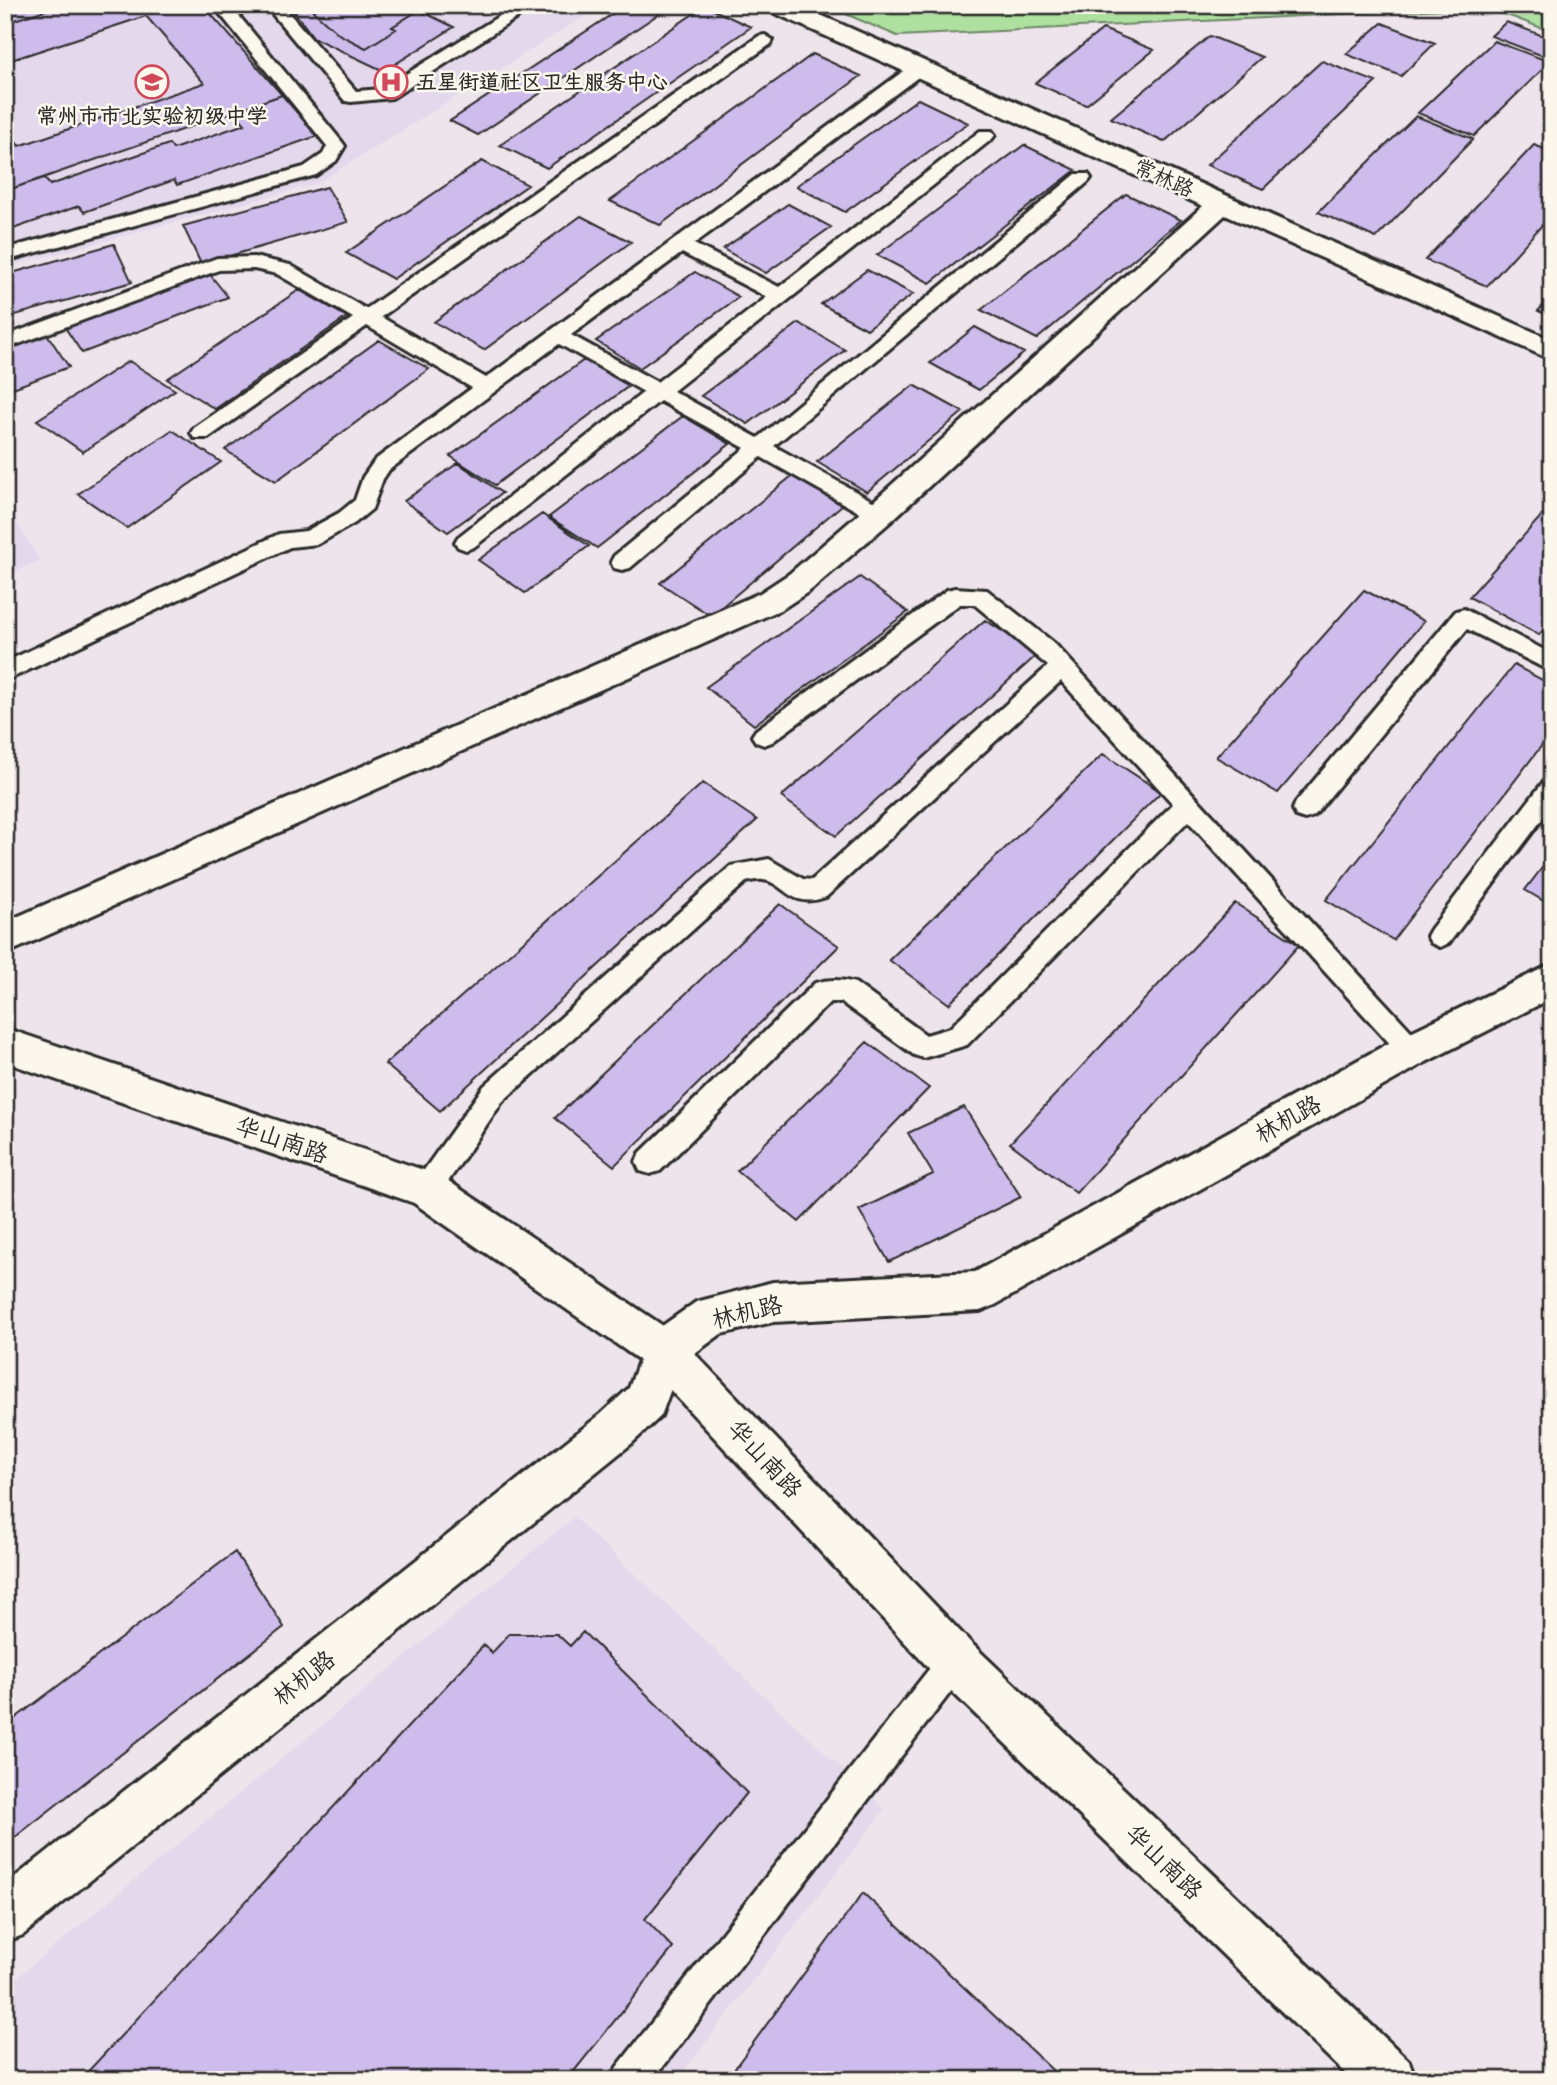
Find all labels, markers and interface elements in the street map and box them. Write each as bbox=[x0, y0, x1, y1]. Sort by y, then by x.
school or university icon: 常州市市北实验初级中学 bbox=[133, 63, 171, 101]
hospital icon: 五星街道社区卫生服务中心 bbox=[372, 63, 410, 101]
place label: 五星街道社区卫生服务中心 bbox=[416, 70, 668, 94]
place label: 常州市市北实验初级中学 bbox=[37, 104, 268, 128]
street label: 常林路 bbox=[1130, 154, 1198, 202]
street label: 林机路 bbox=[1250, 1089, 1326, 1149]
street label: 华山南路 bbox=[232, 1111, 332, 1169]
street label: 林机路 bbox=[709, 1290, 785, 1334]
street label: 华山南路 bbox=[722, 1414, 808, 1504]
street label: 林机路 bbox=[267, 1644, 341, 1712]
street label: 华山南路 bbox=[1120, 1819, 1208, 1905]

